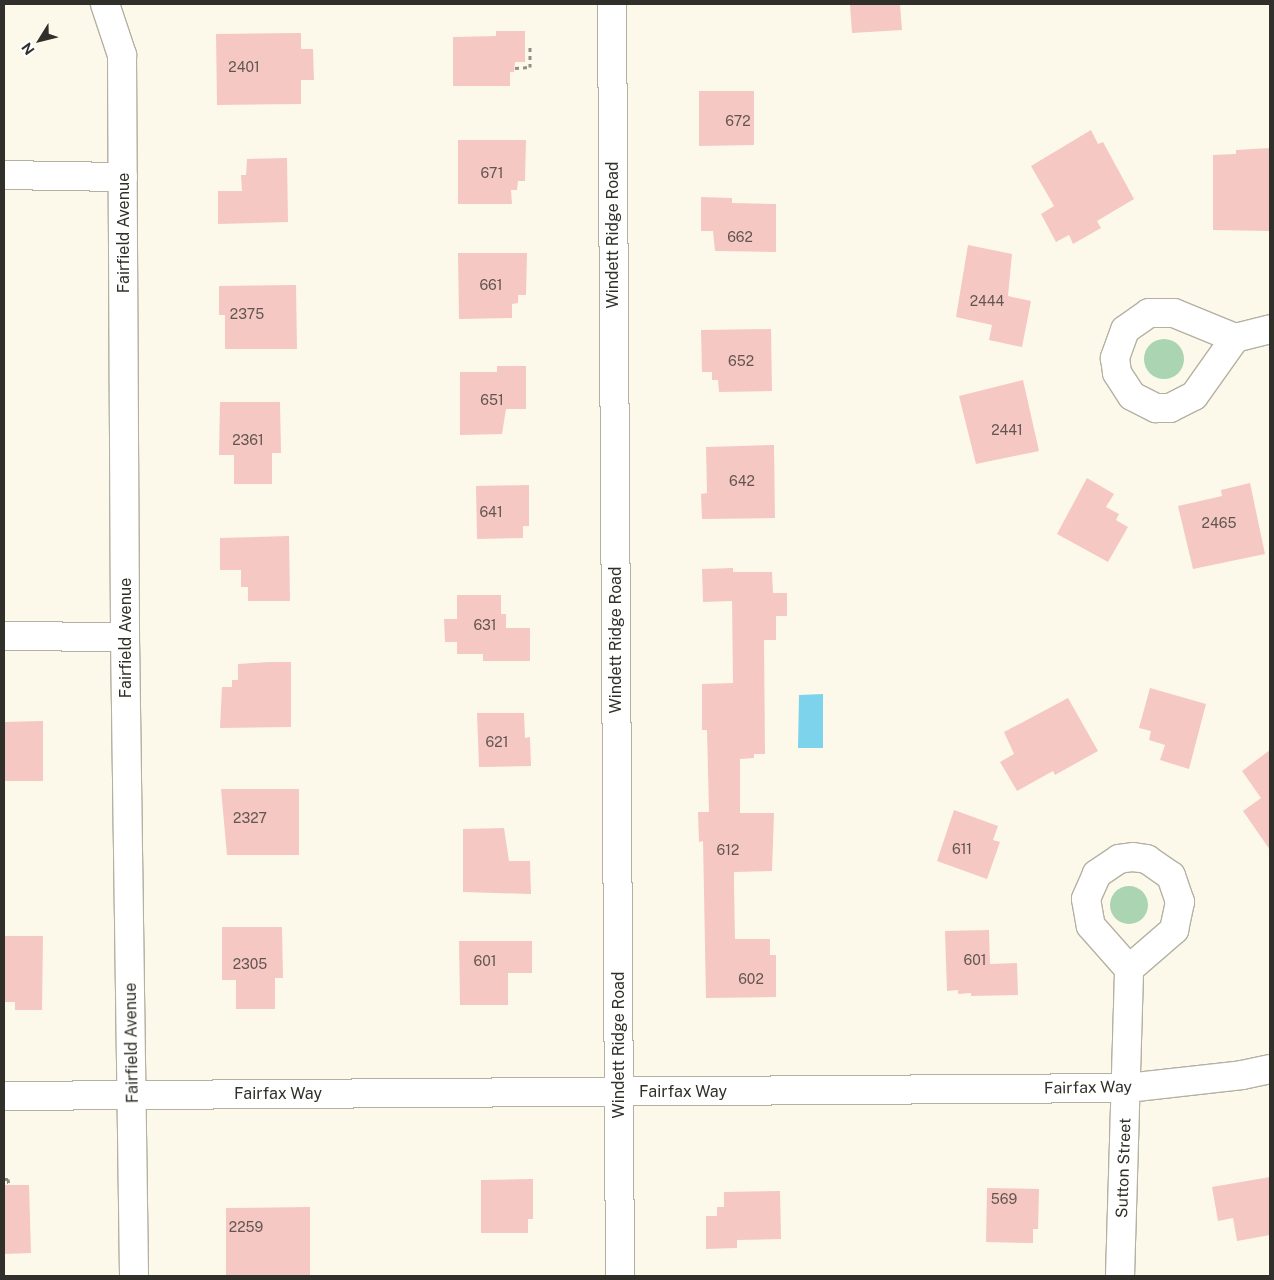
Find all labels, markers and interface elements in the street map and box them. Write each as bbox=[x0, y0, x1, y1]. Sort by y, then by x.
north arrow bbox=[15, 15, 65, 65]
text: N bbox=[18, 40, 38, 58]
house number: 2401 bbox=[228, 59, 260, 75]
house number: 672 bbox=[725, 113, 751, 129]
street label: Windett Ridge Road bbox=[603, 161, 623, 309]
house number: 671 bbox=[481, 165, 503, 181]
street label: Fairfield Avenue bbox=[114, 173, 134, 293]
house number: 662 bbox=[727, 229, 753, 245]
house number: 661 bbox=[479, 277, 503, 293]
house number: 2444 bbox=[970, 293, 1004, 309]
house number: 2375 bbox=[230, 306, 264, 322]
house number: 652 bbox=[728, 353, 754, 369]
house number: 651 bbox=[480, 392, 504, 408]
house number: 2441 bbox=[991, 422, 1023, 438]
house number: 2361 bbox=[232, 432, 264, 448]
house number: 642 bbox=[729, 473, 755, 489]
house number: 641 bbox=[479, 504, 503, 520]
house number: 2465 bbox=[1202, 515, 1236, 531]
street label: Windett Ridge Road bbox=[606, 566, 626, 714]
street label: Fairfield Avenue bbox=[116, 578, 136, 698]
house number: 631 bbox=[473, 617, 497, 633]
house number: 621 bbox=[486, 734, 508, 750]
house number: 2327 bbox=[233, 810, 267, 826]
house number: 611 bbox=[952, 841, 972, 857]
house number: 612 bbox=[717, 842, 739, 858]
house number: 601 bbox=[964, 952, 986, 968]
house number: 601 bbox=[474, 953, 496, 969]
house number: 2305 bbox=[233, 956, 267, 972]
street label: Windett Ridge Road bbox=[609, 971, 629, 1119]
house number: 602 bbox=[738, 971, 764, 987]
street label: Fairfield Avenue bbox=[121, 983, 143, 1103]
street label: Fairfax Way bbox=[1044, 1078, 1132, 1098]
street label: Fairfax Way bbox=[639, 1082, 727, 1102]
street label: Fairfax Way bbox=[234, 1084, 322, 1104]
street label: Sutton Street bbox=[1113, 1118, 1135, 1218]
house number: 569 bbox=[991, 1191, 1017, 1207]
house number: 2259 bbox=[229, 1219, 263, 1235]

